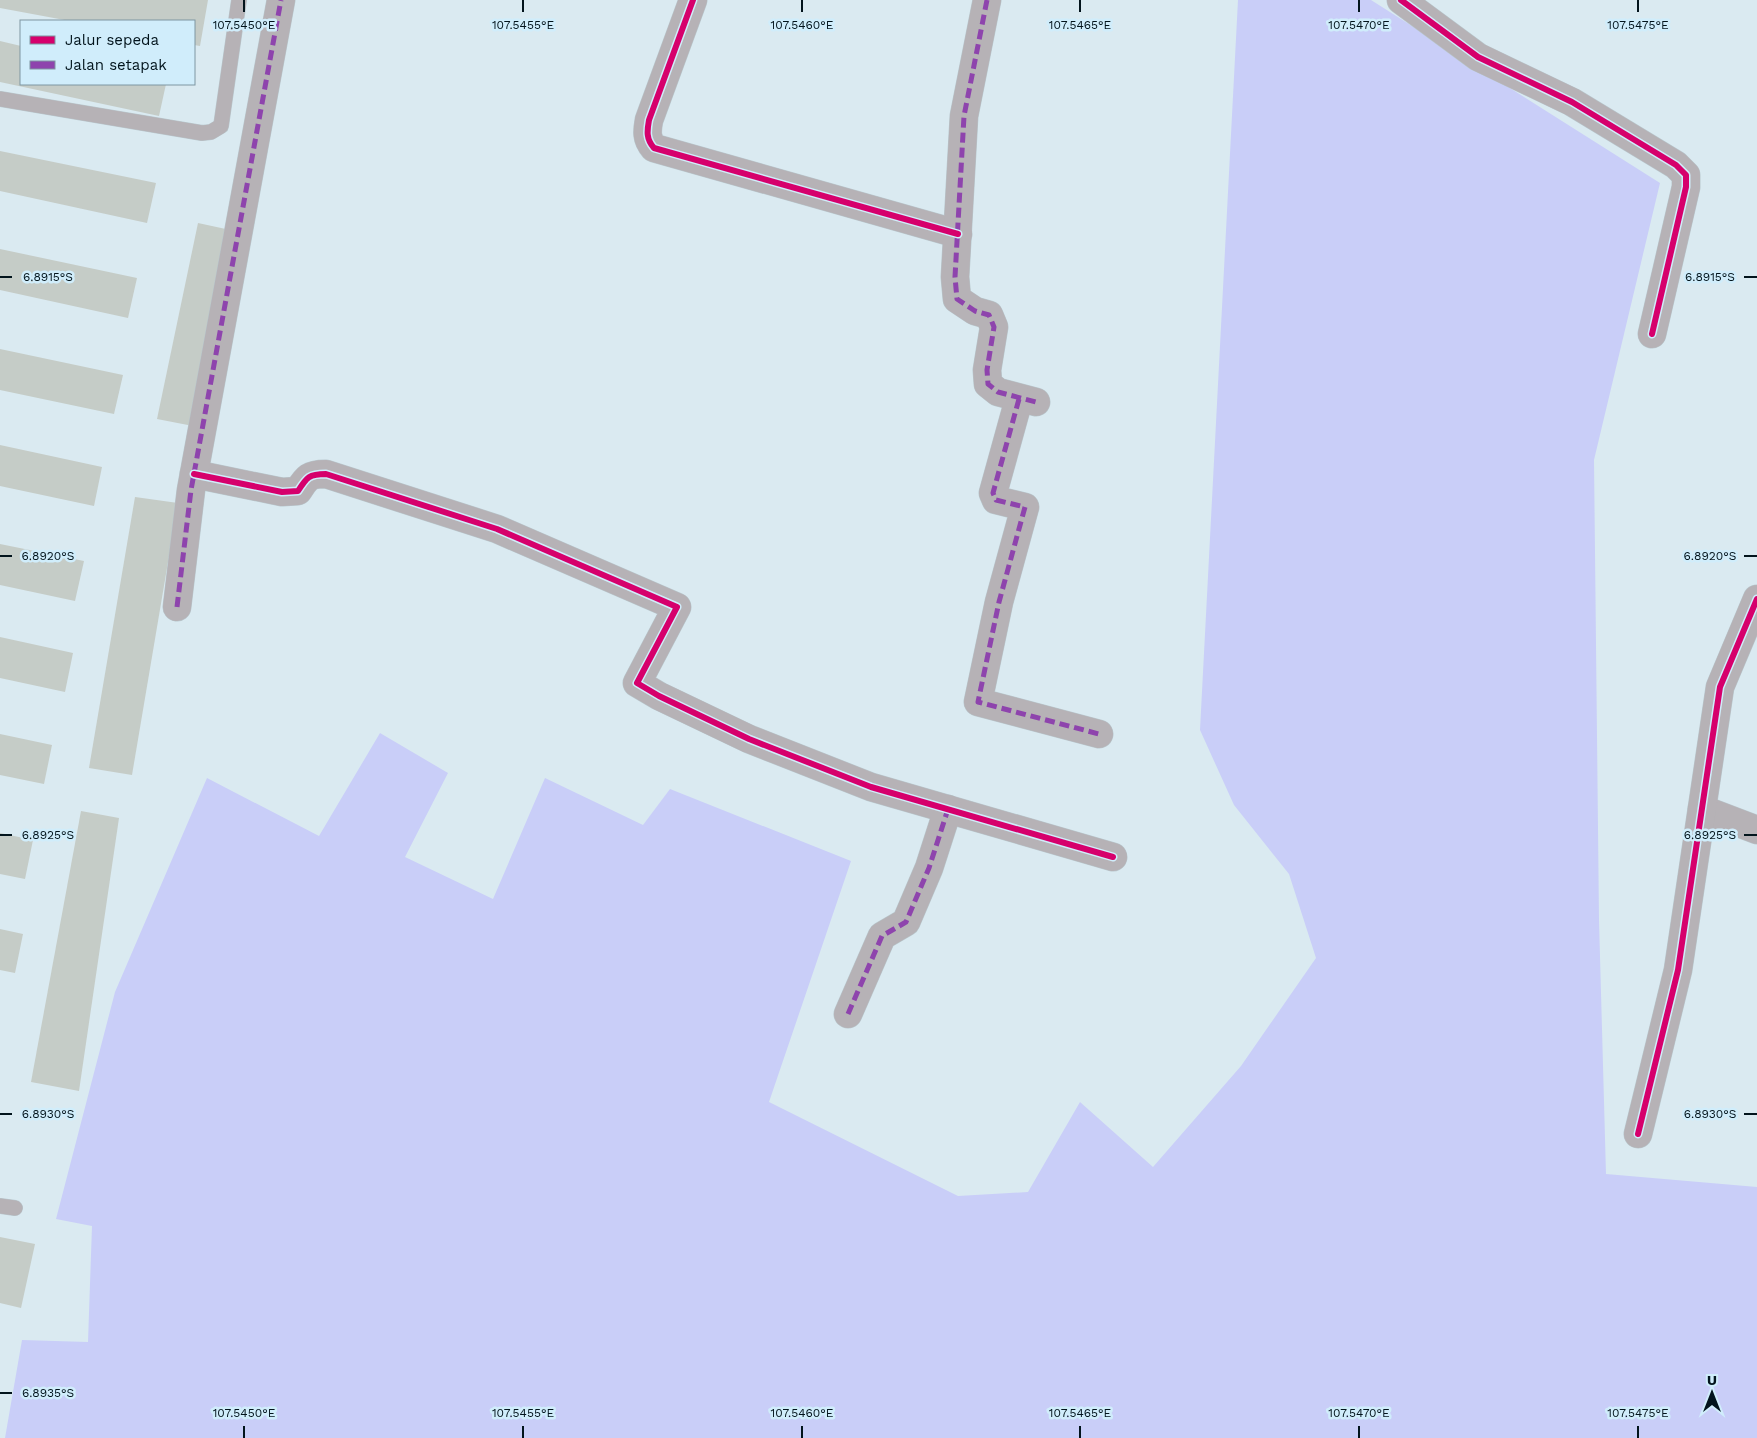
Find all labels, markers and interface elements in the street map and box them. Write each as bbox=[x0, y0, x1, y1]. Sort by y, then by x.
text: 107.5450°E bbox=[213, 18, 276, 32]
text: 107.5455°E bbox=[492, 18, 554, 32]
text: 107.5460°E bbox=[771, 18, 834, 32]
text: 107.5465°E bbox=[1049, 18, 1112, 32]
text: 107.5470°E bbox=[1328, 18, 1390, 32]
text: 107.5475°E bbox=[1607, 18, 1669, 32]
legend bbox=[20, 20, 195, 85]
text: Jalur sepeda bbox=[65, 31, 159, 49]
text: Jalan setapak bbox=[65, 56, 167, 74]
text: 6.8915°S bbox=[23, 270, 73, 284]
text: 6.8915°S bbox=[1685, 270, 1735, 284]
text: 6.8920°S bbox=[22, 549, 74, 563]
text: 6.8920°S bbox=[1684, 549, 1736, 563]
text: 6.8925°S bbox=[22, 828, 74, 842]
text: 6.8925°S bbox=[1684, 828, 1736, 842]
text: 6.8930°S bbox=[22, 1107, 74, 1121]
text: 6.8930°S bbox=[1684, 1107, 1736, 1121]
north arrow bbox=[1687, 1368, 1737, 1418]
text: U bbox=[1707, 1372, 1717, 1388]
text: 6.8935°S bbox=[22, 1386, 74, 1400]
text: 107.5450°E bbox=[213, 1406, 276, 1420]
text: 107.5455°E bbox=[492, 1406, 554, 1420]
text: 107.5460°E bbox=[771, 1406, 834, 1420]
text: 107.5465°E bbox=[1049, 1406, 1112, 1420]
text: 107.5470°E bbox=[1328, 1406, 1390, 1420]
text: 107.5475°E bbox=[1607, 1406, 1669, 1420]

